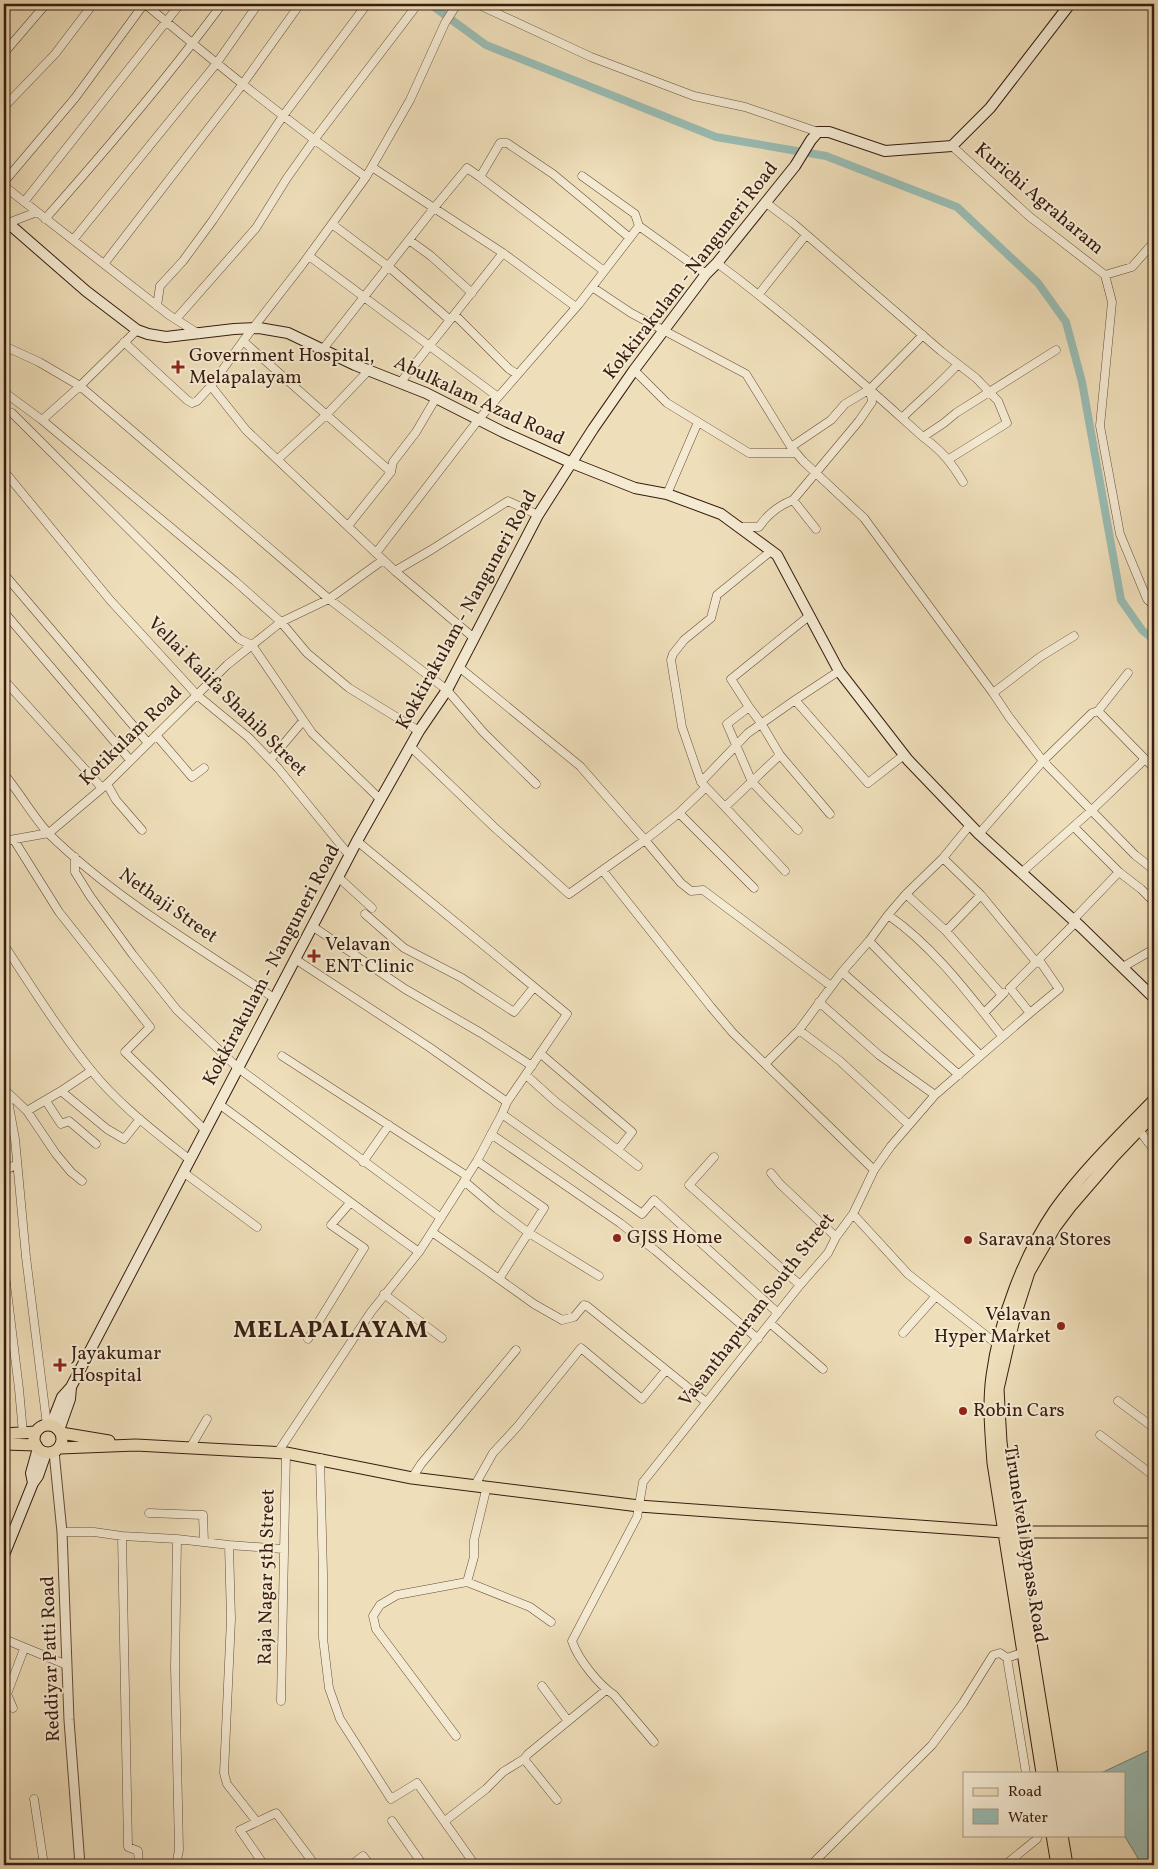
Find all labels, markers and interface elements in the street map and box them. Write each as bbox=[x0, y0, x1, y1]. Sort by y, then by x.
street label: Kurichi Agraharam bbox=[969, 137, 1109, 261]
street label: Kokkirakulam - Nanguneri Road bbox=[598, 157, 784, 385]
place label: Government Hospital, Melapalayam bbox=[189, 343, 374, 391]
street label: Abulkalam Azad Road bbox=[389, 350, 569, 452]
marker: Government Hospital, Melapalayam bbox=[171, 360, 185, 374]
street label: Kokkirakulam - Nanguneri Road bbox=[390, 486, 544, 734]
street label: Vellai Kalifa Shahib Street bbox=[141, 611, 313, 783]
street label: Kotikulam Road bbox=[74, 680, 188, 792]
street label: Kokkirakulam - Nanguneri Road bbox=[197, 840, 347, 1090]
street label: Nethaji Street bbox=[113, 862, 223, 950]
place label: Velavan ENT Clinic bbox=[325, 932, 414, 980]
marker: Velavan ENT Clinic bbox=[307, 949, 321, 963]
street label: Vasanthapuram South Street bbox=[673, 1207, 841, 1412]
place label: GJSS Home bbox=[627, 1225, 722, 1251]
place label: Saravana Stores bbox=[978, 1227, 1111, 1253]
marker: GJSS Home bbox=[611, 1232, 623, 1244]
marker: Saravana Stores bbox=[962, 1234, 974, 1246]
place label: Velavan Hyper Market bbox=[934, 1302, 1051, 1350]
district label: MELAPALAYAM bbox=[233, 1314, 429, 1348]
marker: Velavan Hyper Market bbox=[1055, 1320, 1067, 1332]
place label: Jayakumar Hospital bbox=[71, 1341, 161, 1389]
marker: Jayakumar Hospital bbox=[53, 1358, 67, 1372]
place label: Robin Cars bbox=[973, 1398, 1065, 1424]
marker: Robin Cars bbox=[957, 1405, 969, 1417]
street label: Tirunelveli Bypass Road bbox=[997, 1443, 1053, 1645]
street label: Raja Nagar 5th Street bbox=[252, 1488, 282, 1665]
street label: Reddiyar Patti Road bbox=[35, 1576, 67, 1742]
legend bbox=[963, 1772, 1126, 1836]
text: Road bbox=[1008, 1782, 1042, 1803]
text: Water bbox=[1008, 1808, 1048, 1829]

